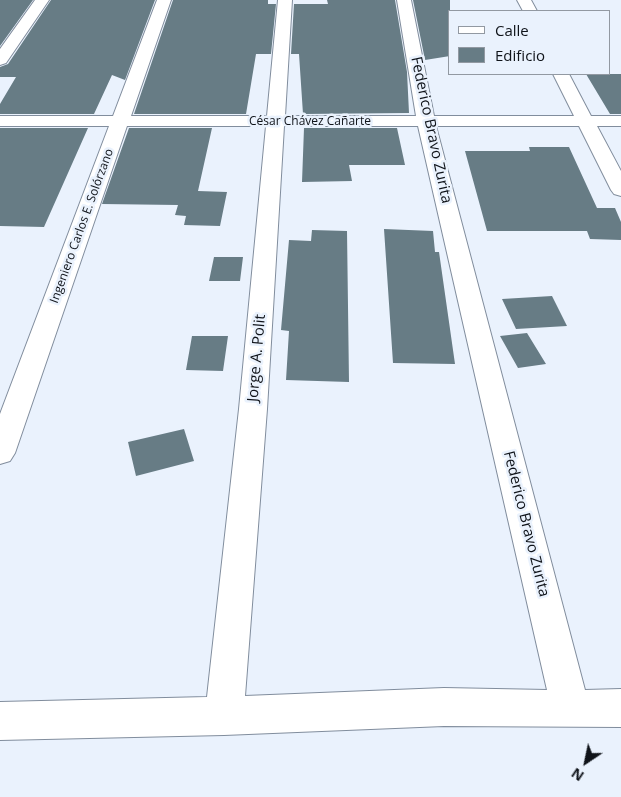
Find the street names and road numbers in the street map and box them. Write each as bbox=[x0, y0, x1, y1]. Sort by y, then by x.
street label: Federico Bravo Zurita bbox=[407, 55, 455, 205]
street label: César Chávez Cañarte bbox=[249, 115, 371, 129]
street label: Ingeniero Carlos E. Solórzano bbox=[47, 147, 117, 305]
street label: Jorge A. Polit bbox=[244, 313, 270, 403]
street label: Federico Bravo Zurita bbox=[499, 449, 553, 599]

